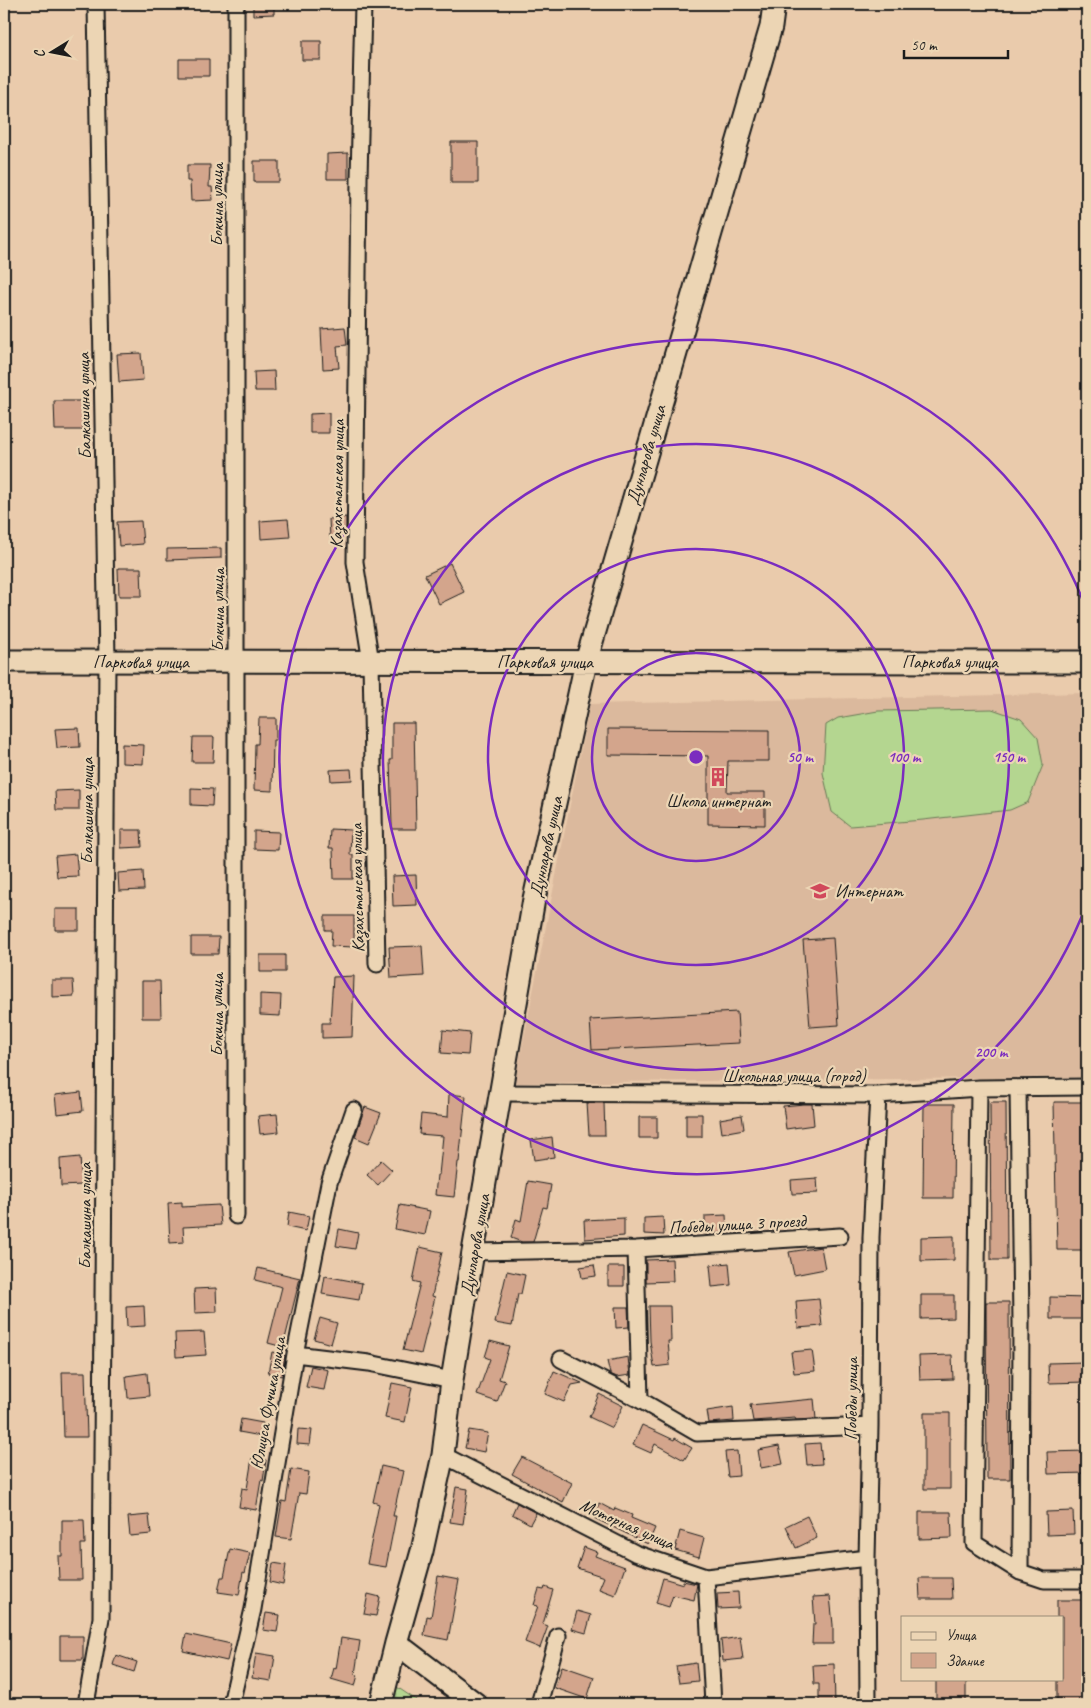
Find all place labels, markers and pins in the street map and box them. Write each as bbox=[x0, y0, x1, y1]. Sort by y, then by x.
centre of rings bbox=[687, 748, 705, 766]
building icon: Школа интернат bbox=[707, 766, 729, 788]
place label: Школа интернат bbox=[666, 790, 772, 812]
school or university icon: Интернат bbox=[809, 880, 831, 902]
place label: Интернат bbox=[835, 880, 904, 902]

